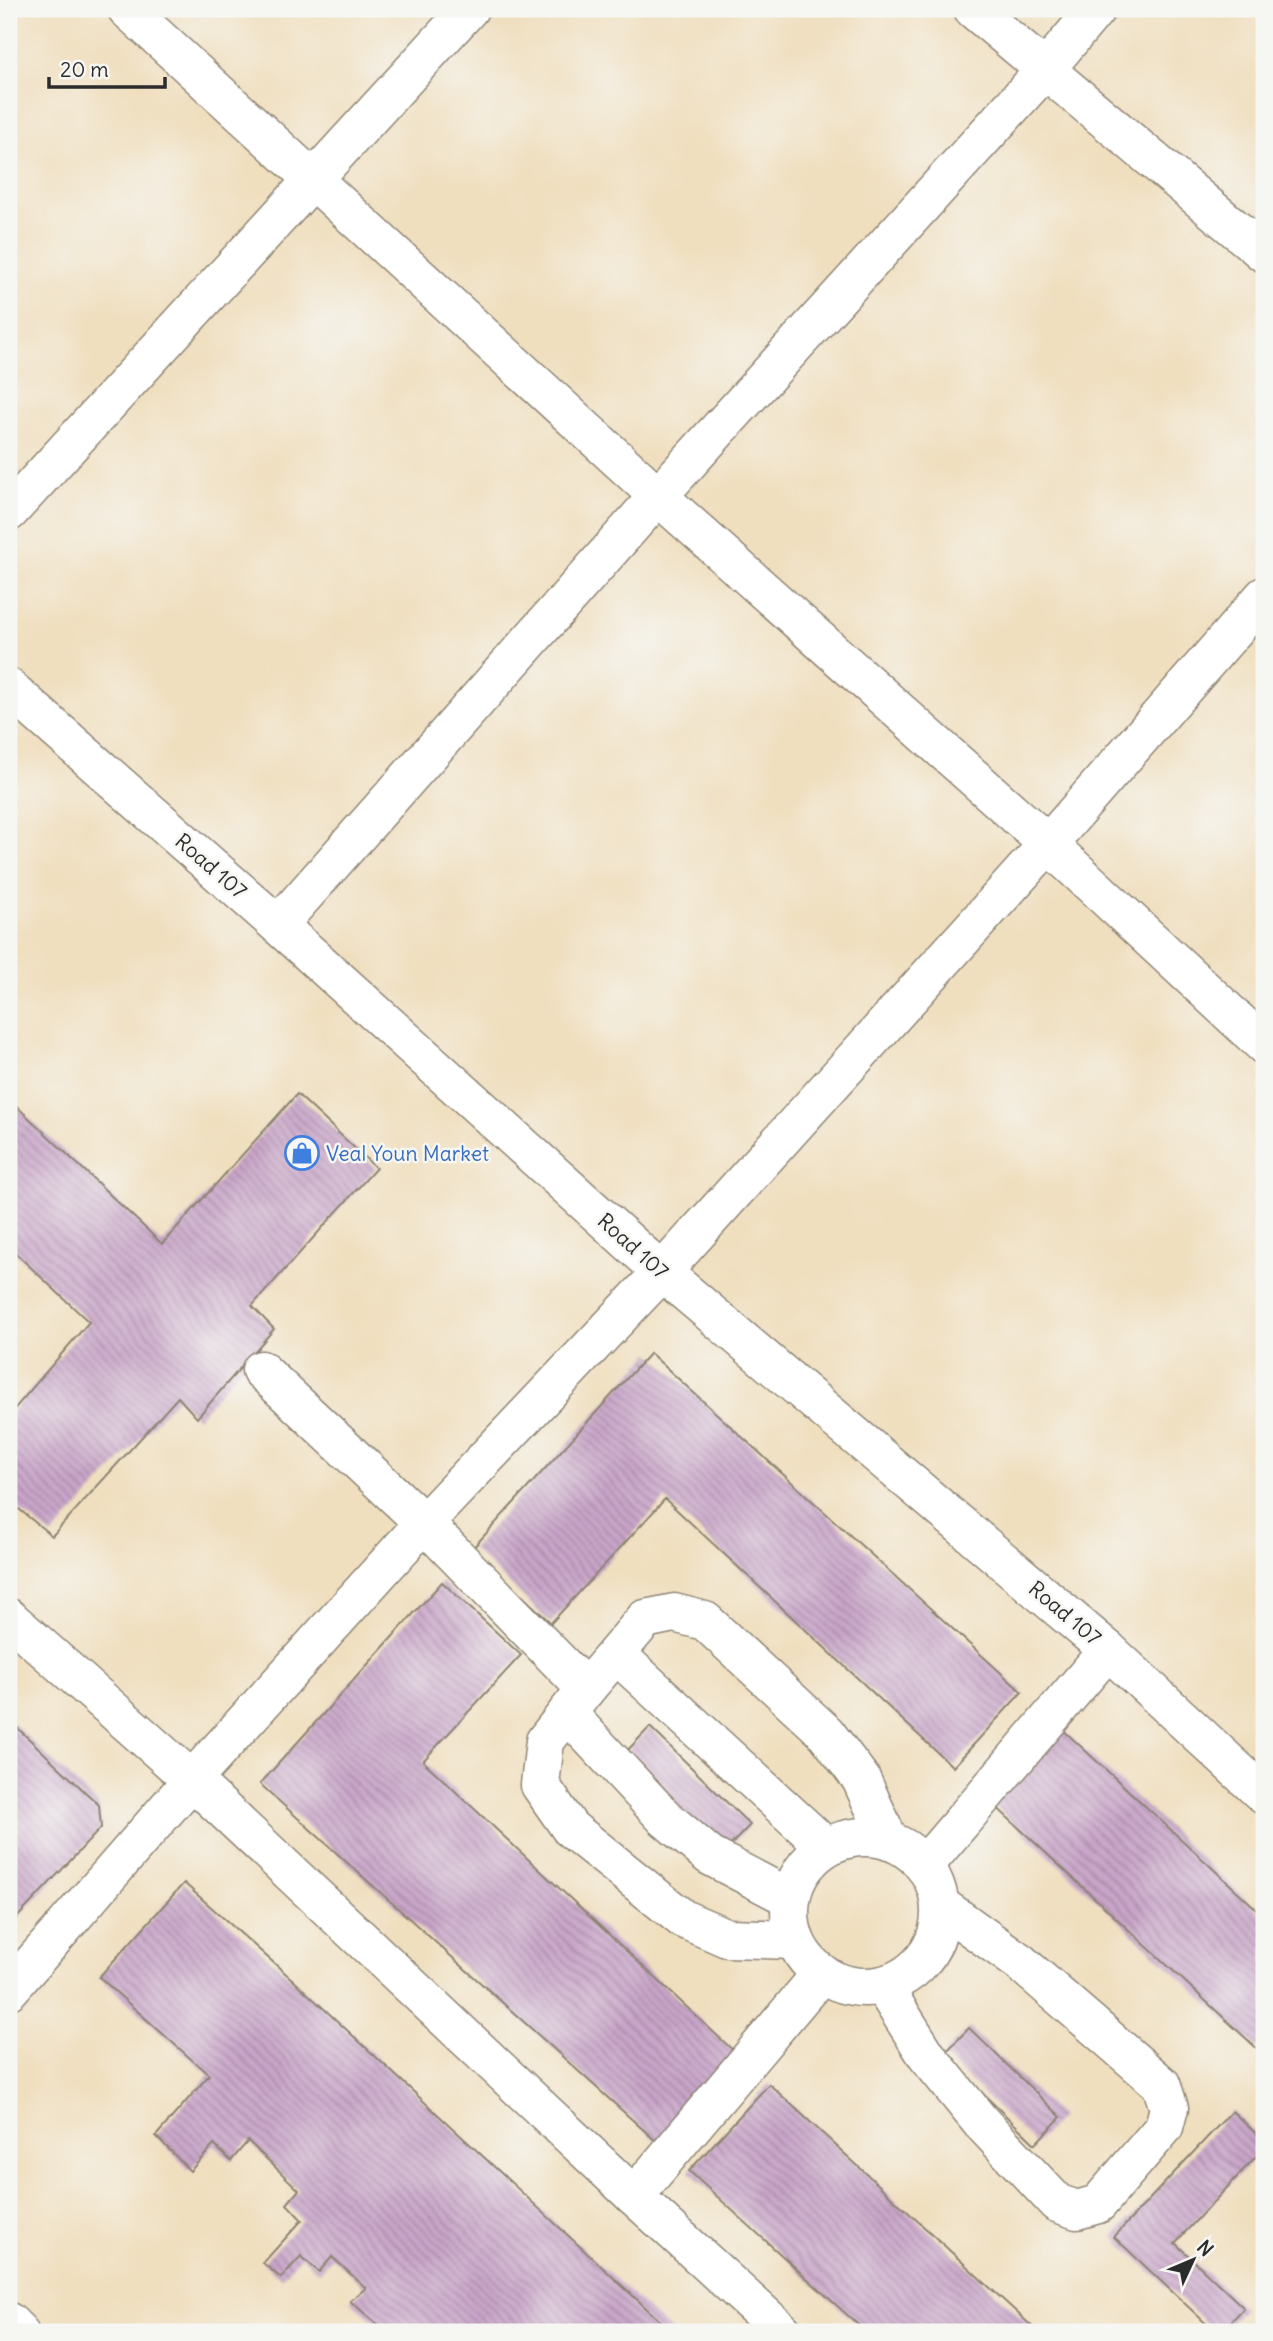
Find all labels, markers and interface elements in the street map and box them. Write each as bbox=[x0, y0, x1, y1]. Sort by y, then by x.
scale bar bbox=[49, 46, 164, 90]
text: 20 m bbox=[60, 56, 109, 83]
street label: Road 107 bbox=[170, 827, 252, 905]
shop icon: Veal Youn Market bbox=[283, 1134, 321, 1172]
place label: Veal Youn Market bbox=[326, 1140, 489, 1167]
street label: Road 107 bbox=[592, 1207, 674, 1285]
street label: Road 107 bbox=[1023, 1575, 1107, 1651]
north arrow bbox=[1158, 2226, 1228, 2296]
text: N bbox=[1192, 2235, 1218, 2261]

